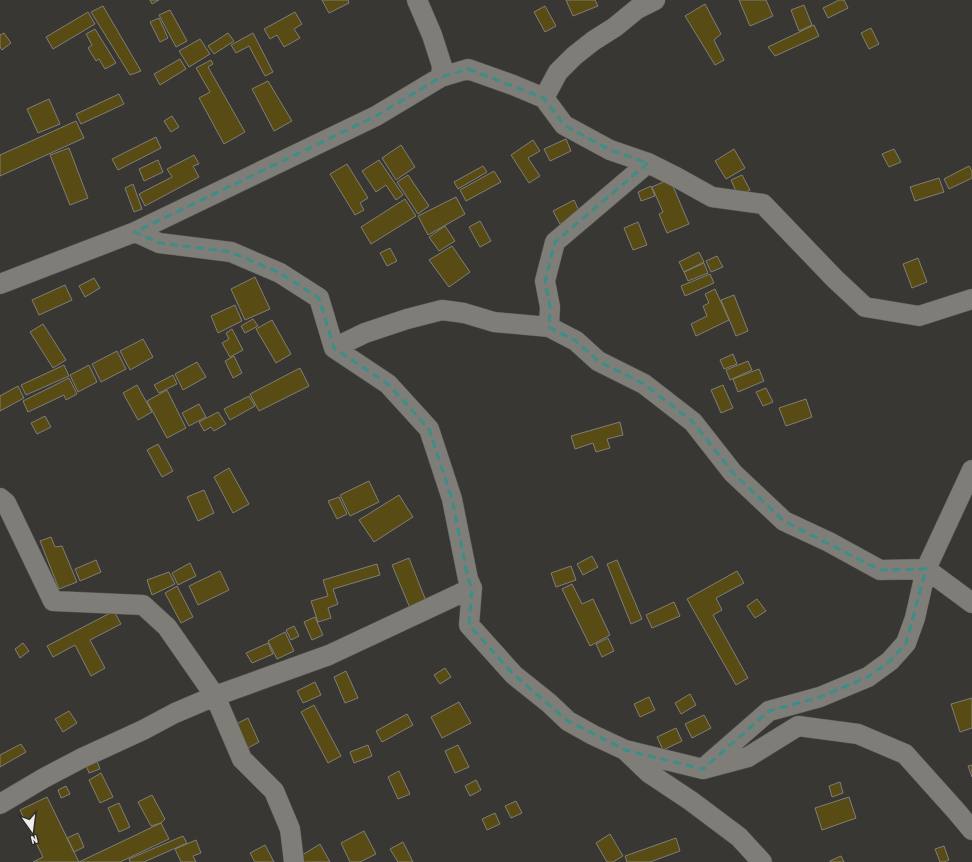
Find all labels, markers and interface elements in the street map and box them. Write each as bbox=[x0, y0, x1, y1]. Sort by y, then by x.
north arrow bbox=[12, 810, 52, 850]
text: N bbox=[30, 833, 39, 846]

